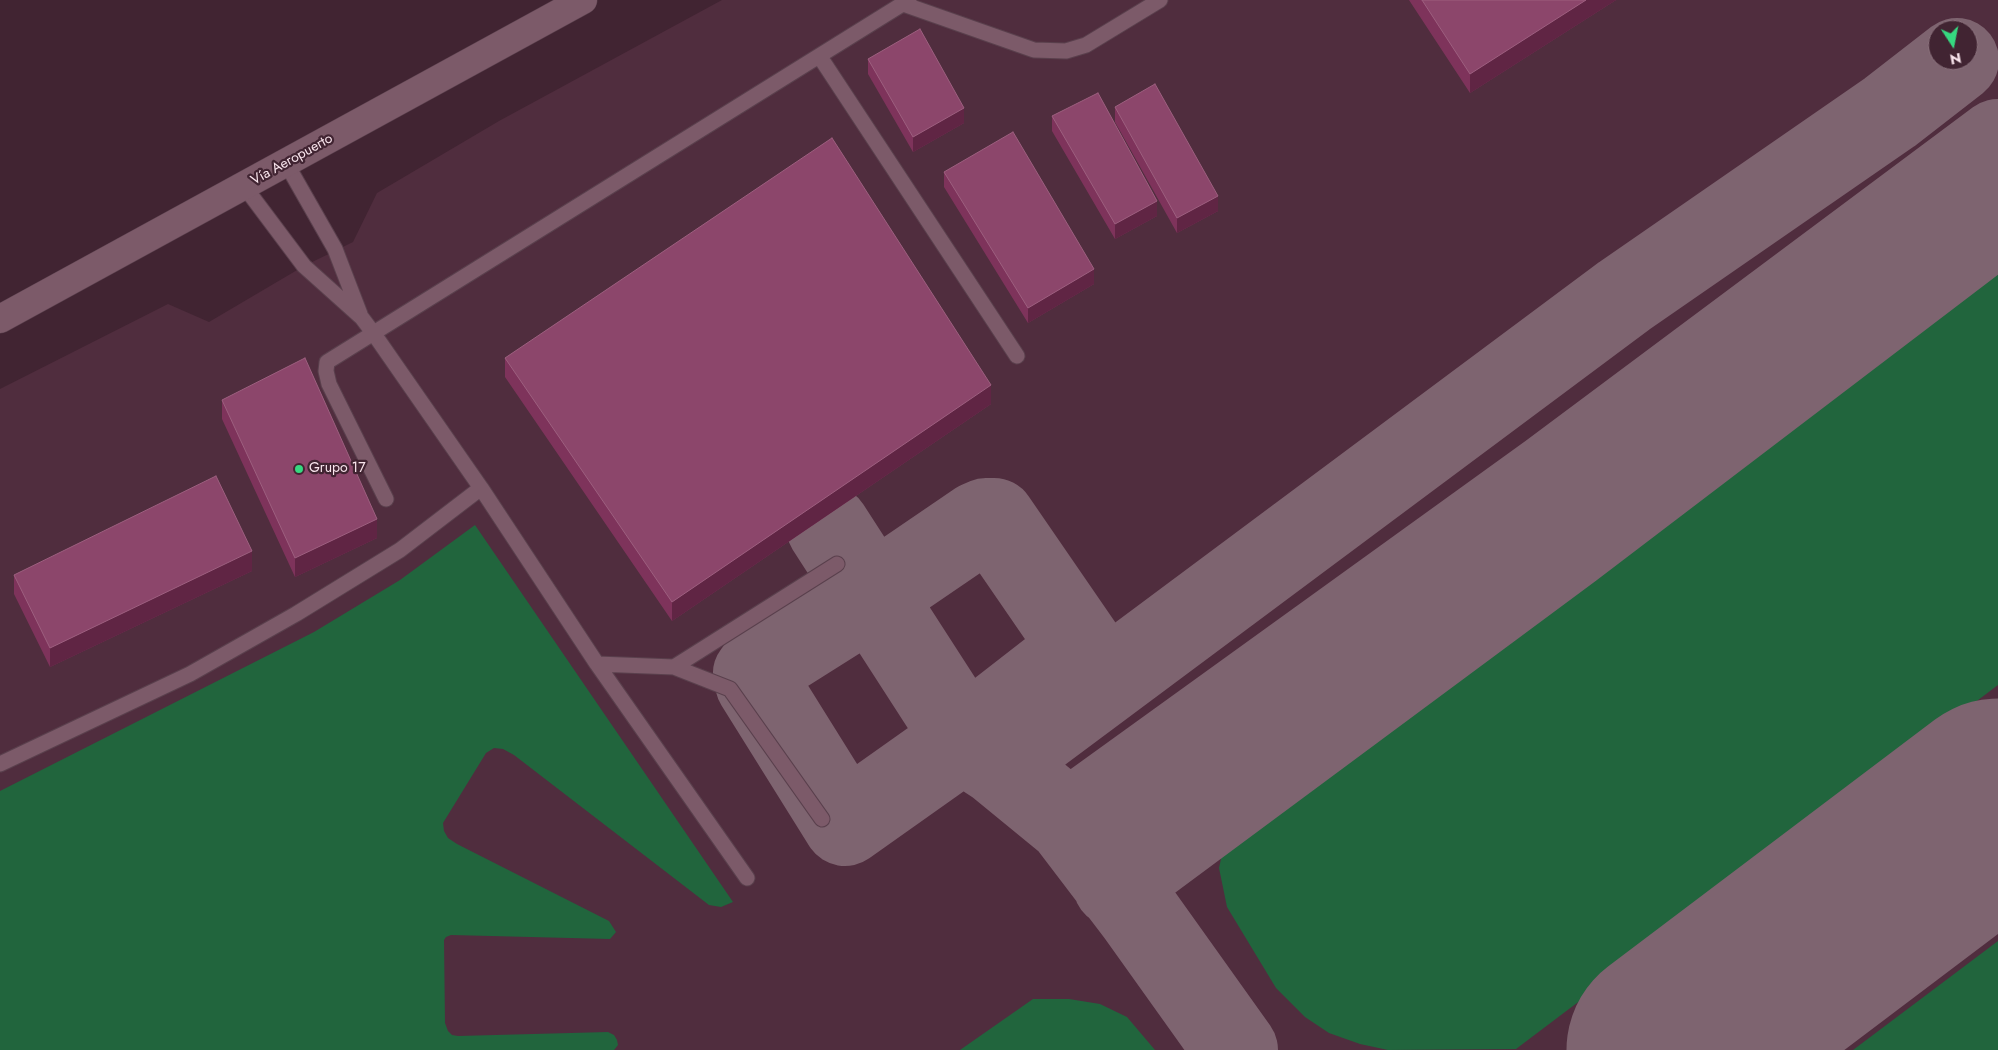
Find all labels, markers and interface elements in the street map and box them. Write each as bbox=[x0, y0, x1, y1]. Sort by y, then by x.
north arrow bbox=[1928, 20, 1978, 70]
text: N bbox=[1948, 48, 1963, 70]
street label: Vía Aeropuerto bbox=[248, 131, 336, 189]
place label: Grupo 17 bbox=[309, 461, 365, 477]
marker: Grupo 17 bbox=[293, 463, 305, 475]

